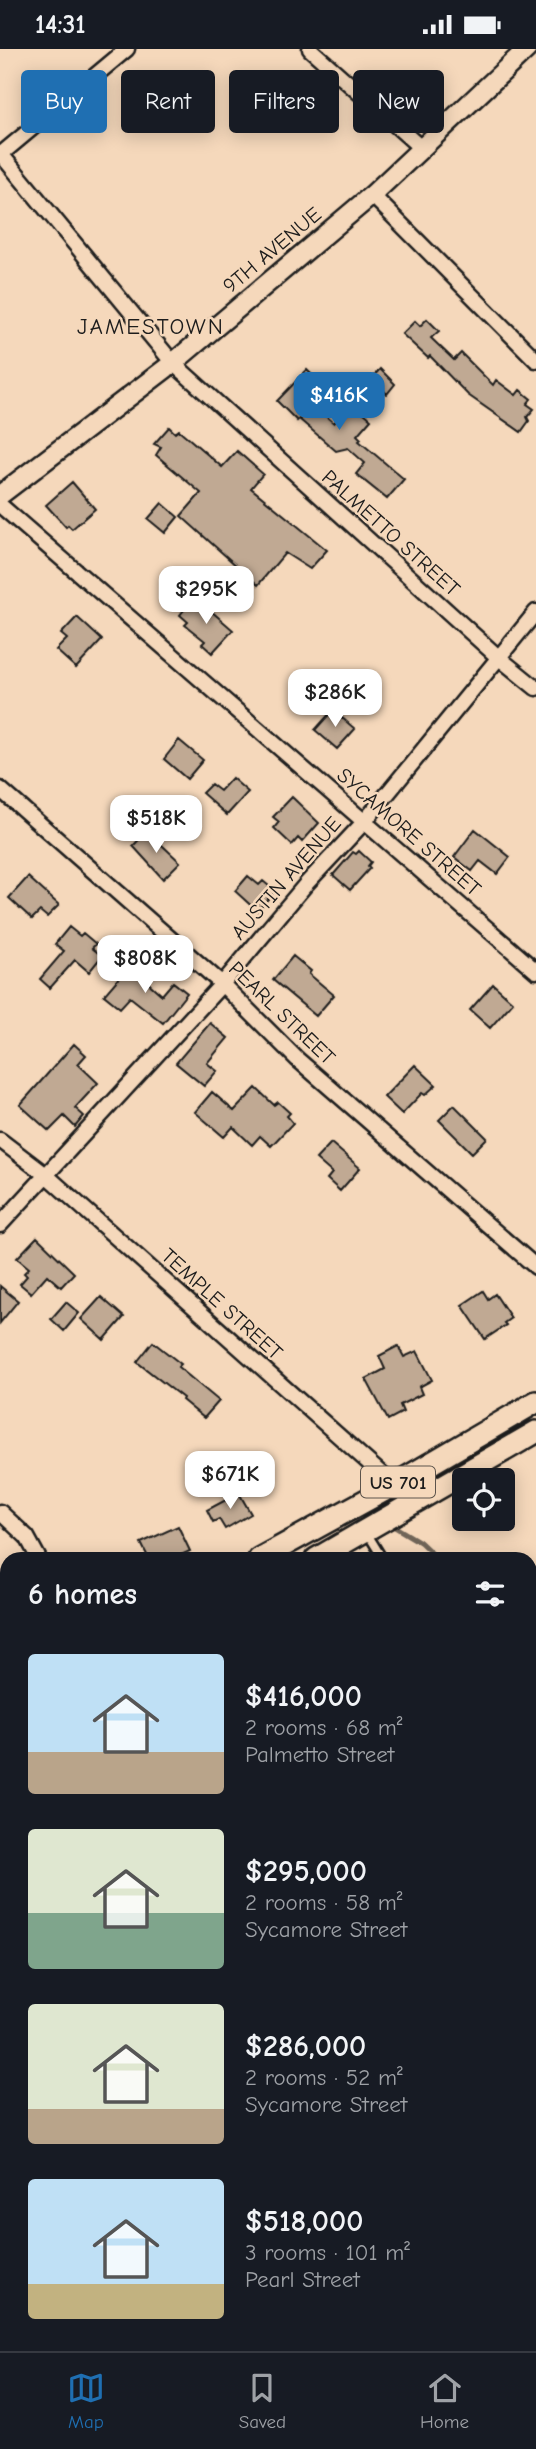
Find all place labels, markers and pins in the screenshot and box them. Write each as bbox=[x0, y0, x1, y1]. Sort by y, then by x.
pin: $416K bbox=[290, 373, 388, 432]
pin: $295K bbox=[157, 567, 255, 626]
pin: $286K bbox=[286, 669, 384, 729]
pin: $518K bbox=[107, 795, 205, 855]
pin: $808K bbox=[96, 935, 194, 995]
pin: $671K bbox=[181, 1451, 279, 1511]

